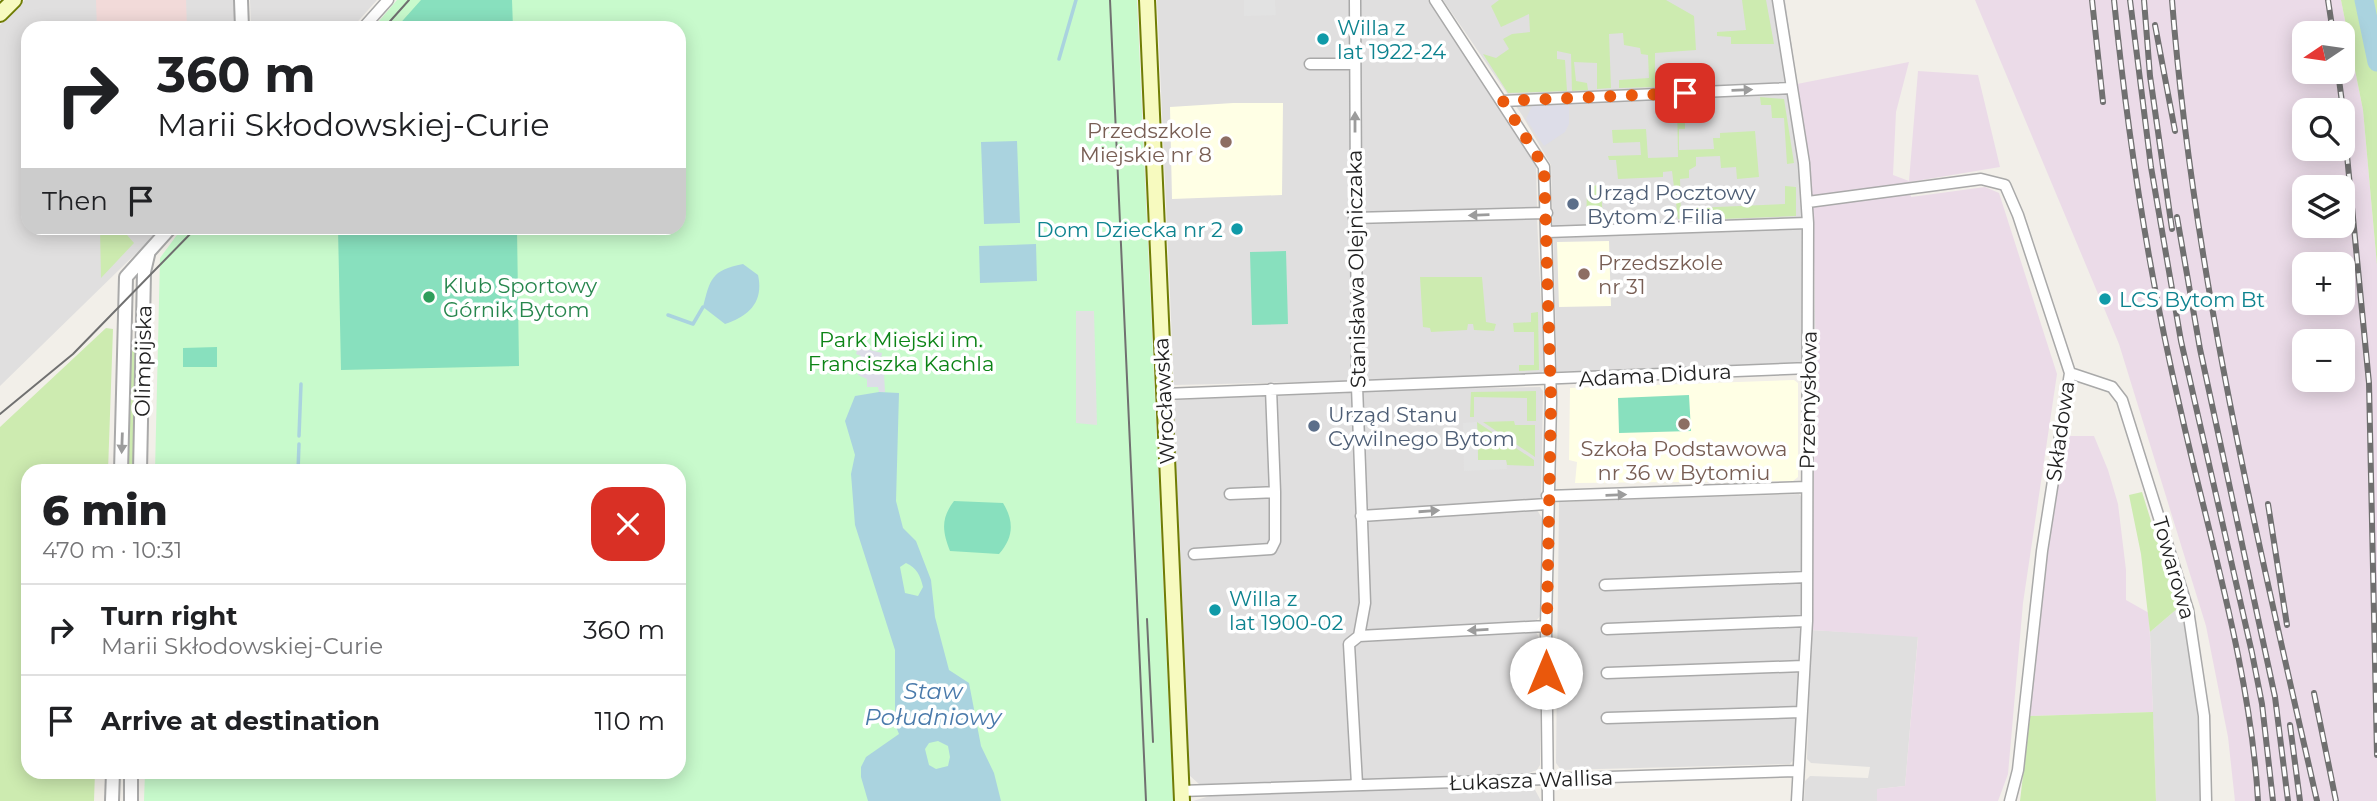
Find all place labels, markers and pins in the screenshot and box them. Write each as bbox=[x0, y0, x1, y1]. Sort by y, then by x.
place label: Willa z lat 1922-24 bbox=[1337, 15, 1446, 64]
marker: Willa z lat 1922-24 bbox=[1315, 31, 1331, 47]
pin bbox=[1655, 63, 1715, 123]
place label: Przedszkole Miejskie nr 8 bbox=[1080, 118, 1212, 167]
marker: Przedszkole Miejskie nr 8 bbox=[1218, 134, 1234, 150]
place label: Urząd Pocztowy Bytom 2 Filia bbox=[1587, 180, 1757, 229]
marker: Urząd Pocztowy Bytom 2 Filia bbox=[1565, 196, 1581, 212]
place label: Dom Dziecka nr 2 bbox=[1036, 217, 1223, 242]
marker: Dom Dziecka nr 2 bbox=[1229, 221, 1245, 237]
place label: Przedszkole nr 31 bbox=[1598, 250, 1723, 299]
marker: Przedszkole nr 31 bbox=[1576, 266, 1592, 282]
place label: Klub Sportowy Górnik Bytom bbox=[443, 273, 598, 322]
place label: LCS Bytom Bt bbox=[2119, 287, 2265, 312]
marker: Klub Sportowy Górnik Bytom bbox=[421, 289, 437, 305]
marker: LCS Bytom Bt bbox=[2097, 291, 2113, 307]
place label: Urząd Stanu Cywilnego Bytom bbox=[1328, 402, 1515, 451]
marker: Szkoła Podstawowa nr 36 w Bytomiu bbox=[1676, 416, 1692, 432]
marker: Urząd Stanu Cywilnego Bytom bbox=[1306, 418, 1322, 434]
place label: Szkoła Podstawowa nr 36 w Bytomiu bbox=[1581, 436, 1787, 485]
place label: Willa z lat 1900-02 bbox=[1229, 586, 1343, 635]
marker: Willa z lat 1900-02 bbox=[1207, 602, 1223, 618]

